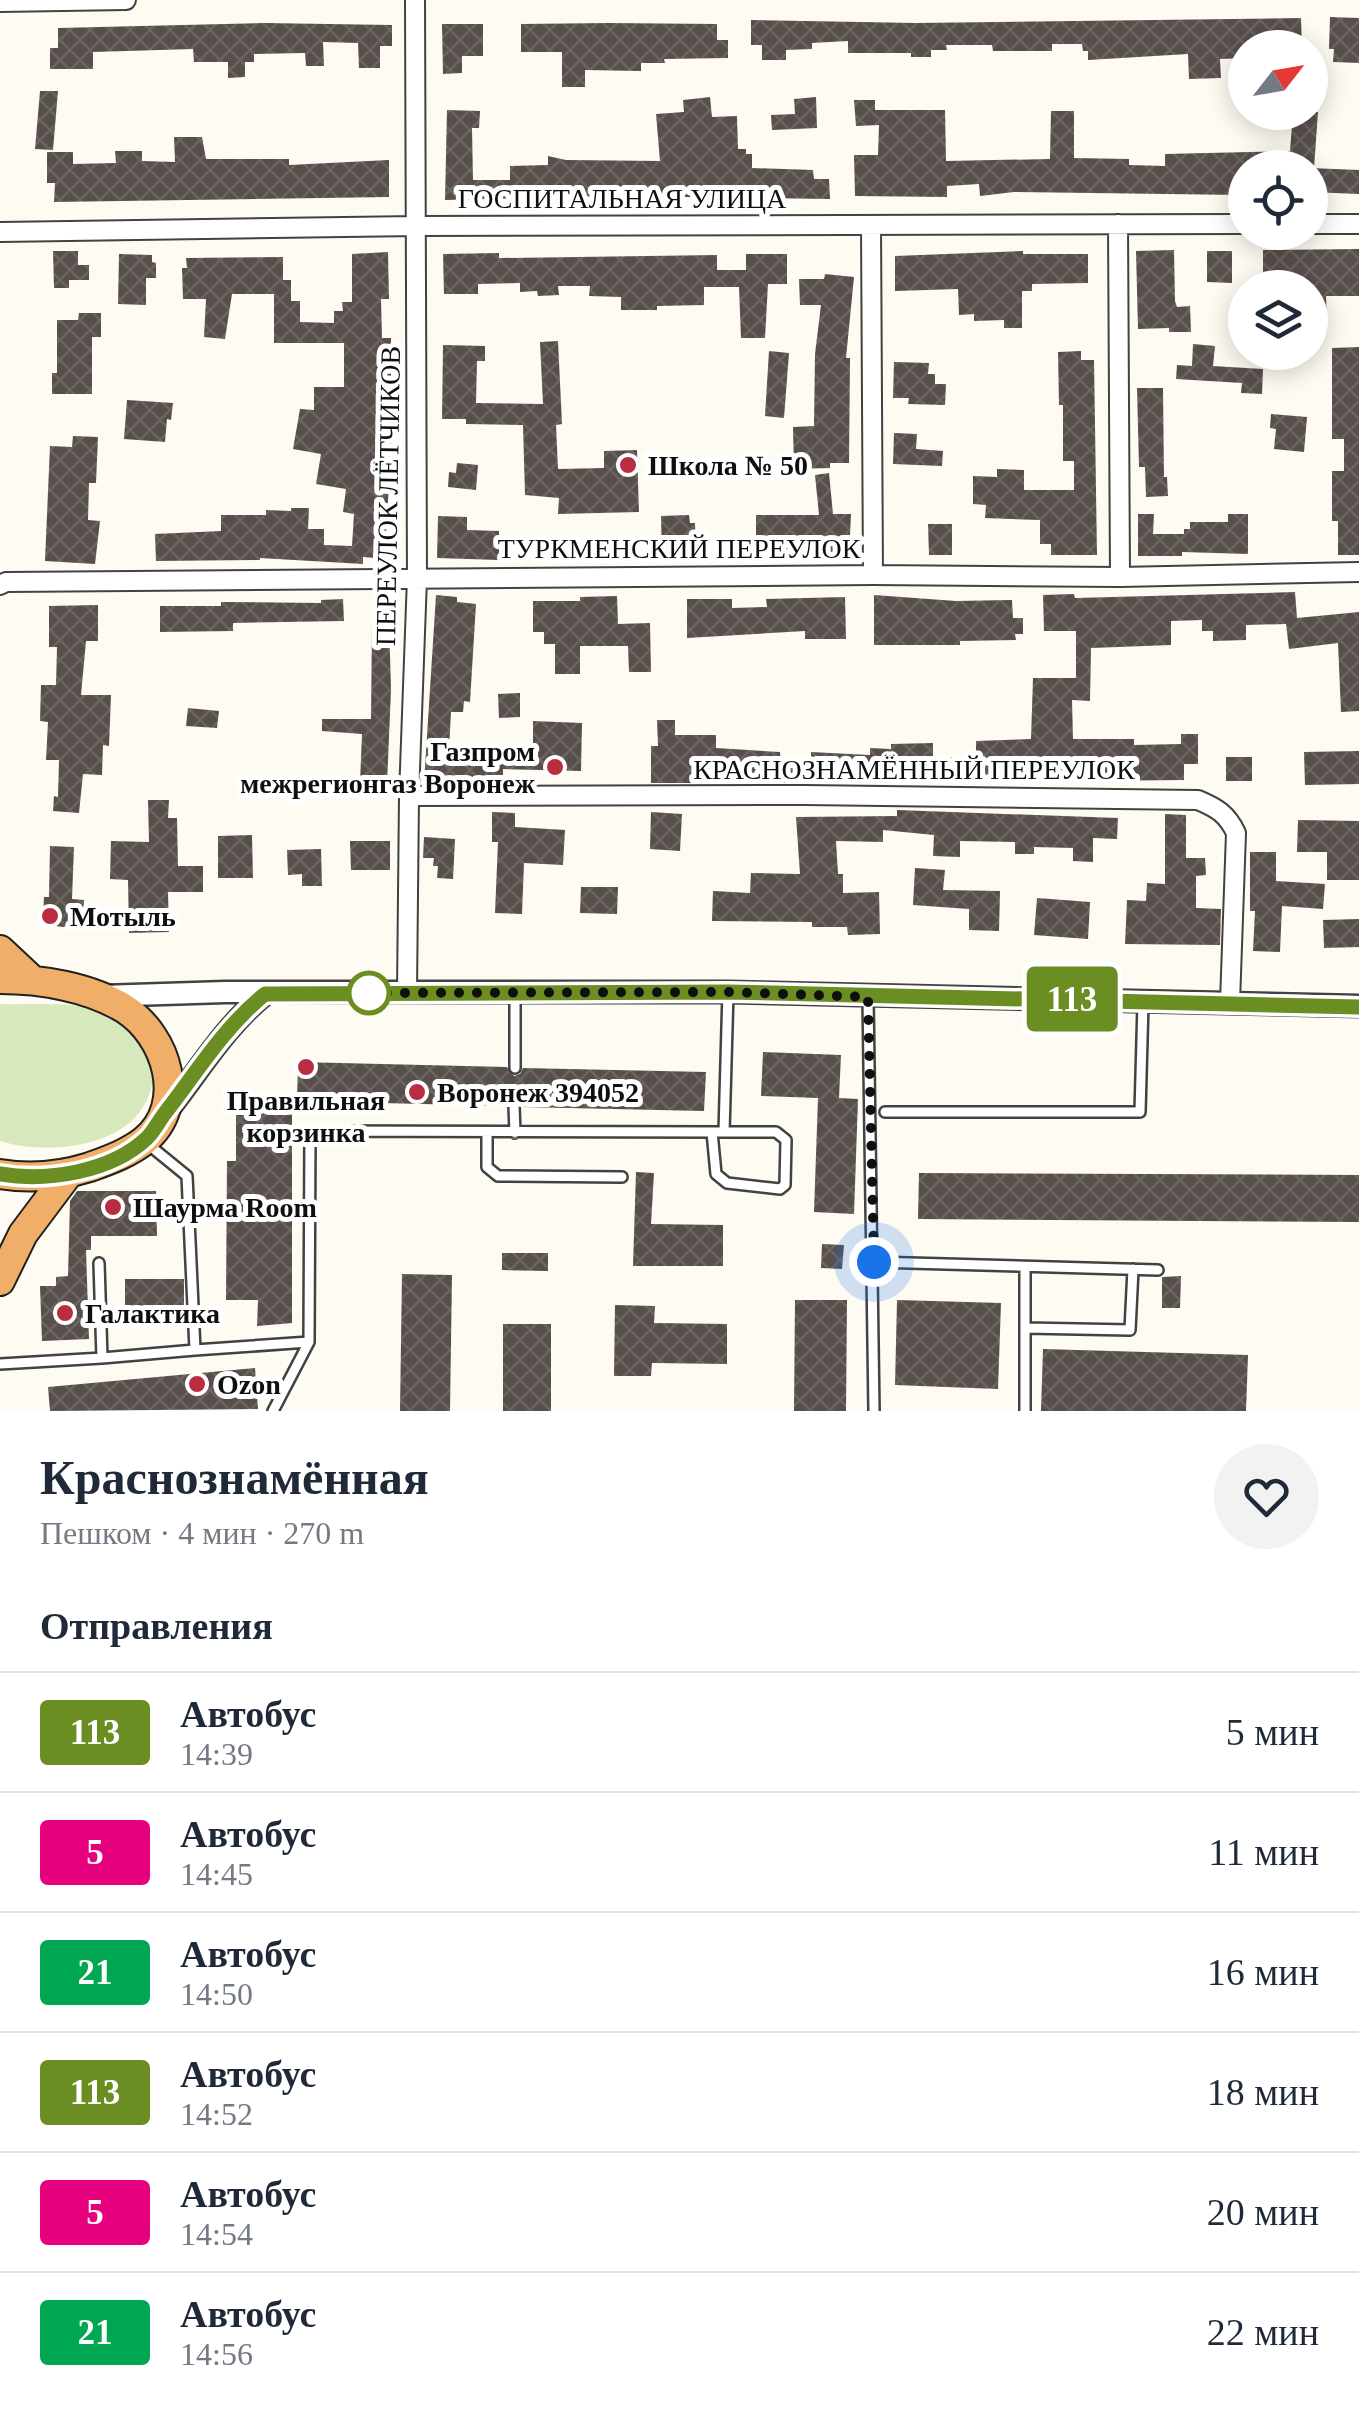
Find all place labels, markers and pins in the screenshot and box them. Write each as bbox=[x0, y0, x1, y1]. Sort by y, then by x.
place label: Школа № 50 bbox=[648, 450, 808, 481]
marker: Школа № 50 bbox=[617, 454, 639, 476]
place label: Газпром межрегионгаз Воронеж bbox=[240, 736, 536, 799]
marker: Газпром межрегионгаз Воронеж bbox=[544, 756, 566, 778]
place label: Мотыль bbox=[70, 901, 176, 932]
marker: Мотыль bbox=[39, 905, 61, 927]
unlabelled marker bbox=[348, 972, 390, 1014]
marker: Правильная корзинка bbox=[295, 1056, 317, 1078]
place label: Воронеж 394052 bbox=[437, 1077, 639, 1108]
marker: Воронеж 394052 bbox=[406, 1081, 428, 1103]
place label: Правильная корзинка bbox=[227, 1085, 385, 1148]
place label: Шаурма Room bbox=[133, 1192, 317, 1223]
marker: Шаурма Room bbox=[102, 1196, 124, 1218]
place label: Галактика bbox=[85, 1298, 220, 1329]
marker: Галактика bbox=[54, 1302, 76, 1324]
place label: Ozon bbox=[217, 1369, 281, 1400]
marker: Ozon bbox=[186, 1373, 208, 1395]

